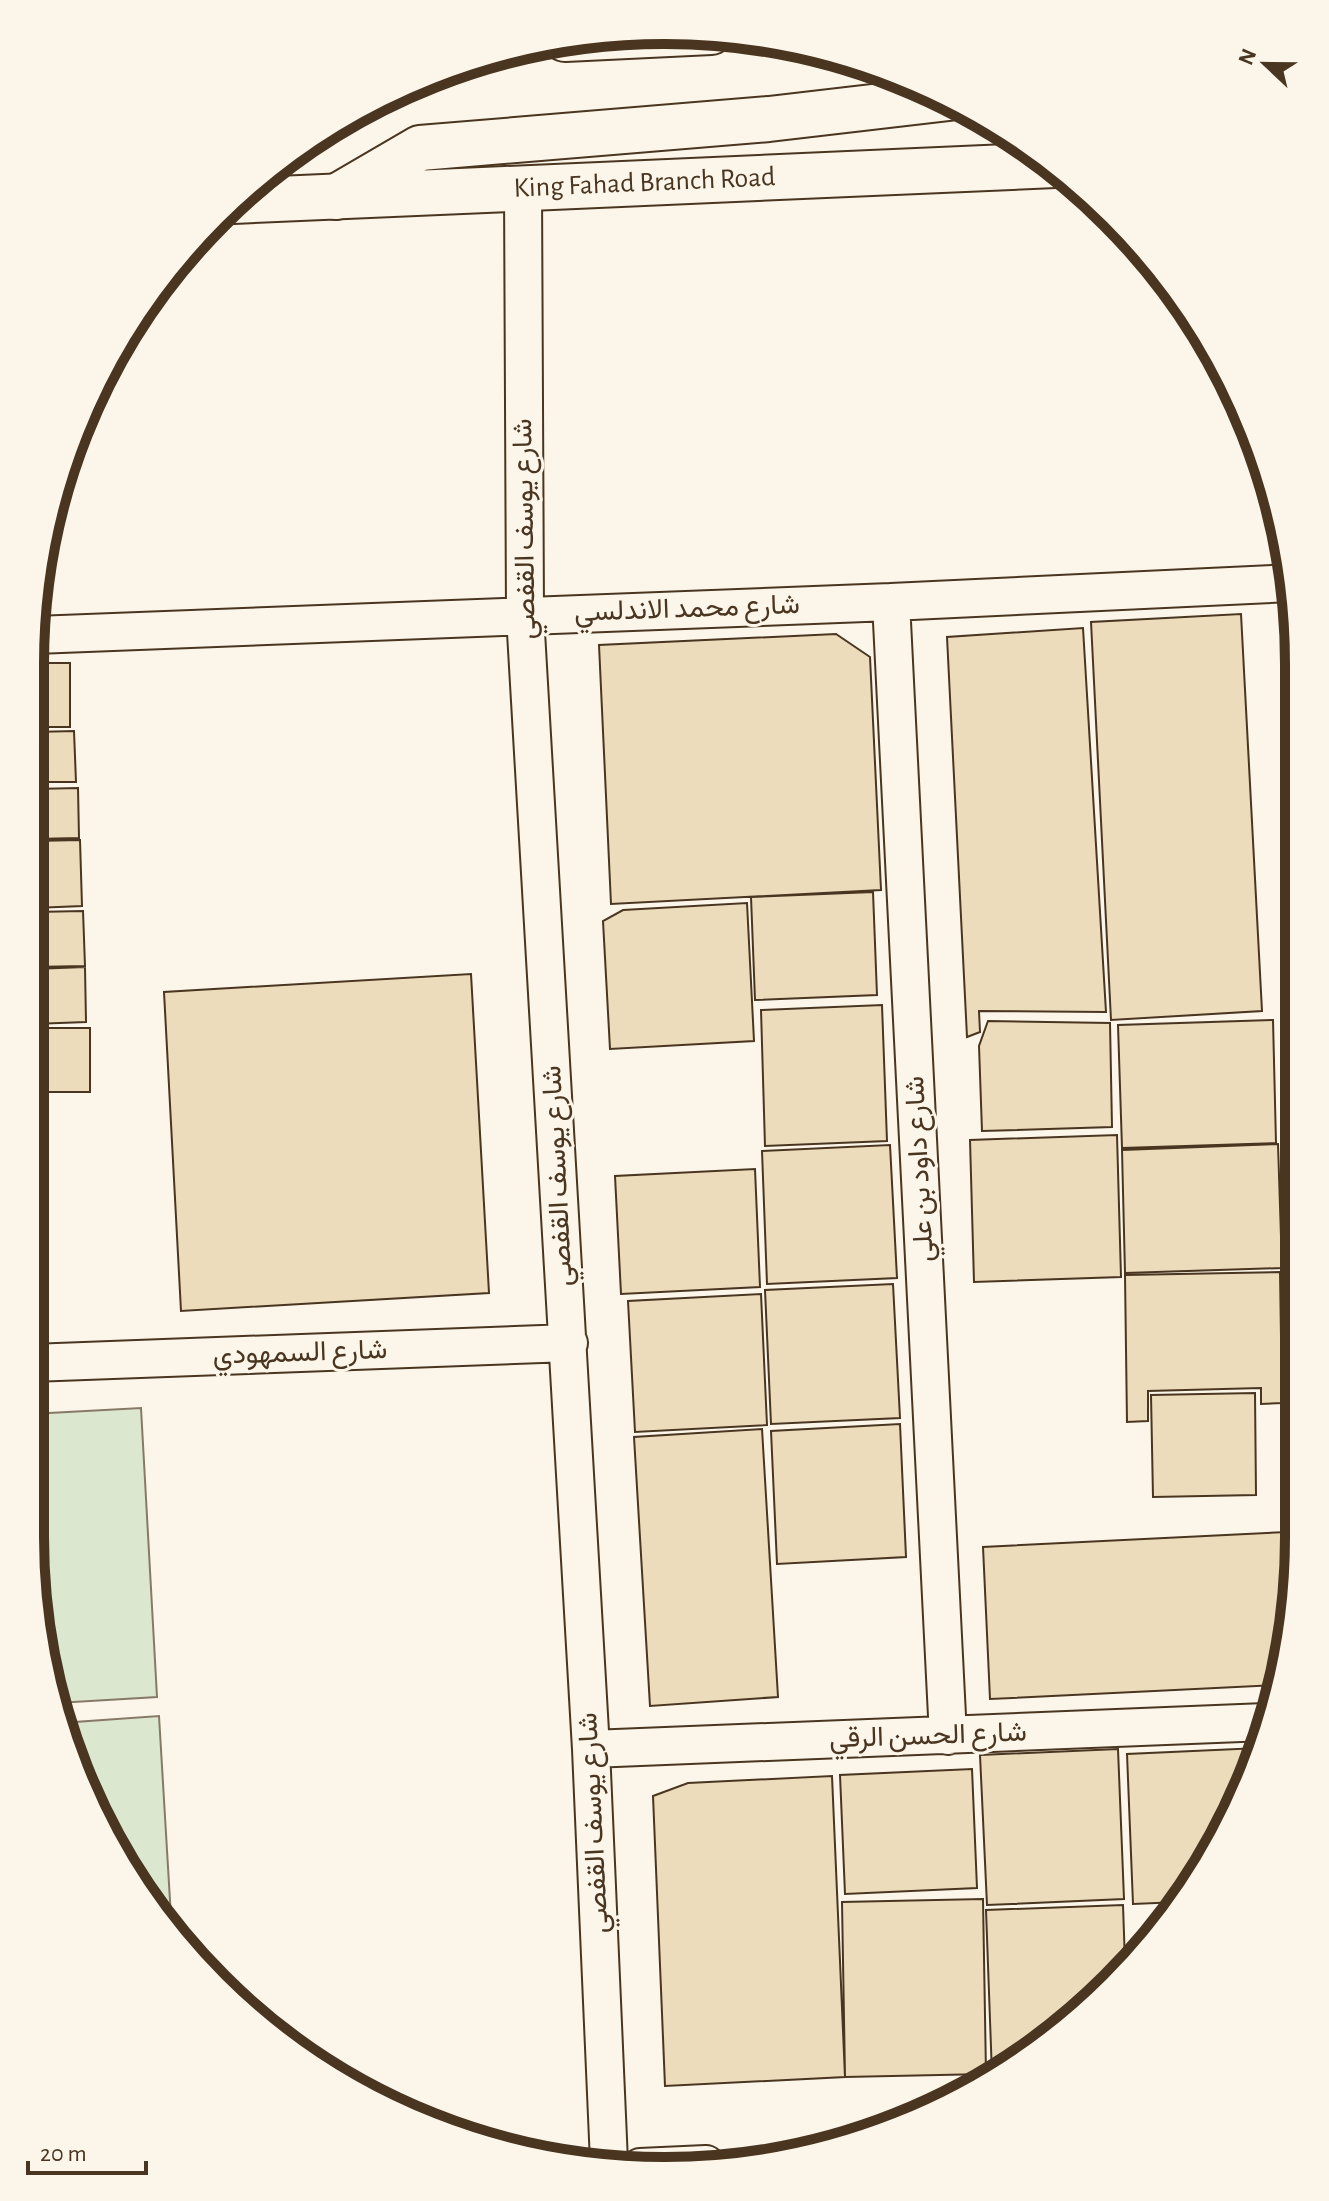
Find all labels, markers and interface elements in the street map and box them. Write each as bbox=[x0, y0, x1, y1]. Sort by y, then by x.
north arrow bbox=[1225, 24, 1305, 104]
text: N bbox=[1234, 46, 1260, 68]
street label: King Fahad Branch Road bbox=[513, 163, 776, 203]
street label: شارع يوسف القفصي bbox=[509, 418, 548, 640]
street label: شارع محمد الاندلسي bbox=[574, 591, 801, 634]
street label: شارع يوسف القفصي bbox=[538, 1065, 585, 1287]
street label: شارع داود بن علي bbox=[901, 1075, 946, 1263]
street label: شارع السمهودي bbox=[212, 1336, 388, 1377]
street label: شارع يوسف القفصي bbox=[574, 1712, 621, 1934]
street label: شارع الحسن الرقي bbox=[829, 1719, 1027, 1760]
scale bar bbox=[28, 2125, 146, 2175]
text: 20 m bbox=[40, 2142, 87, 2166]

